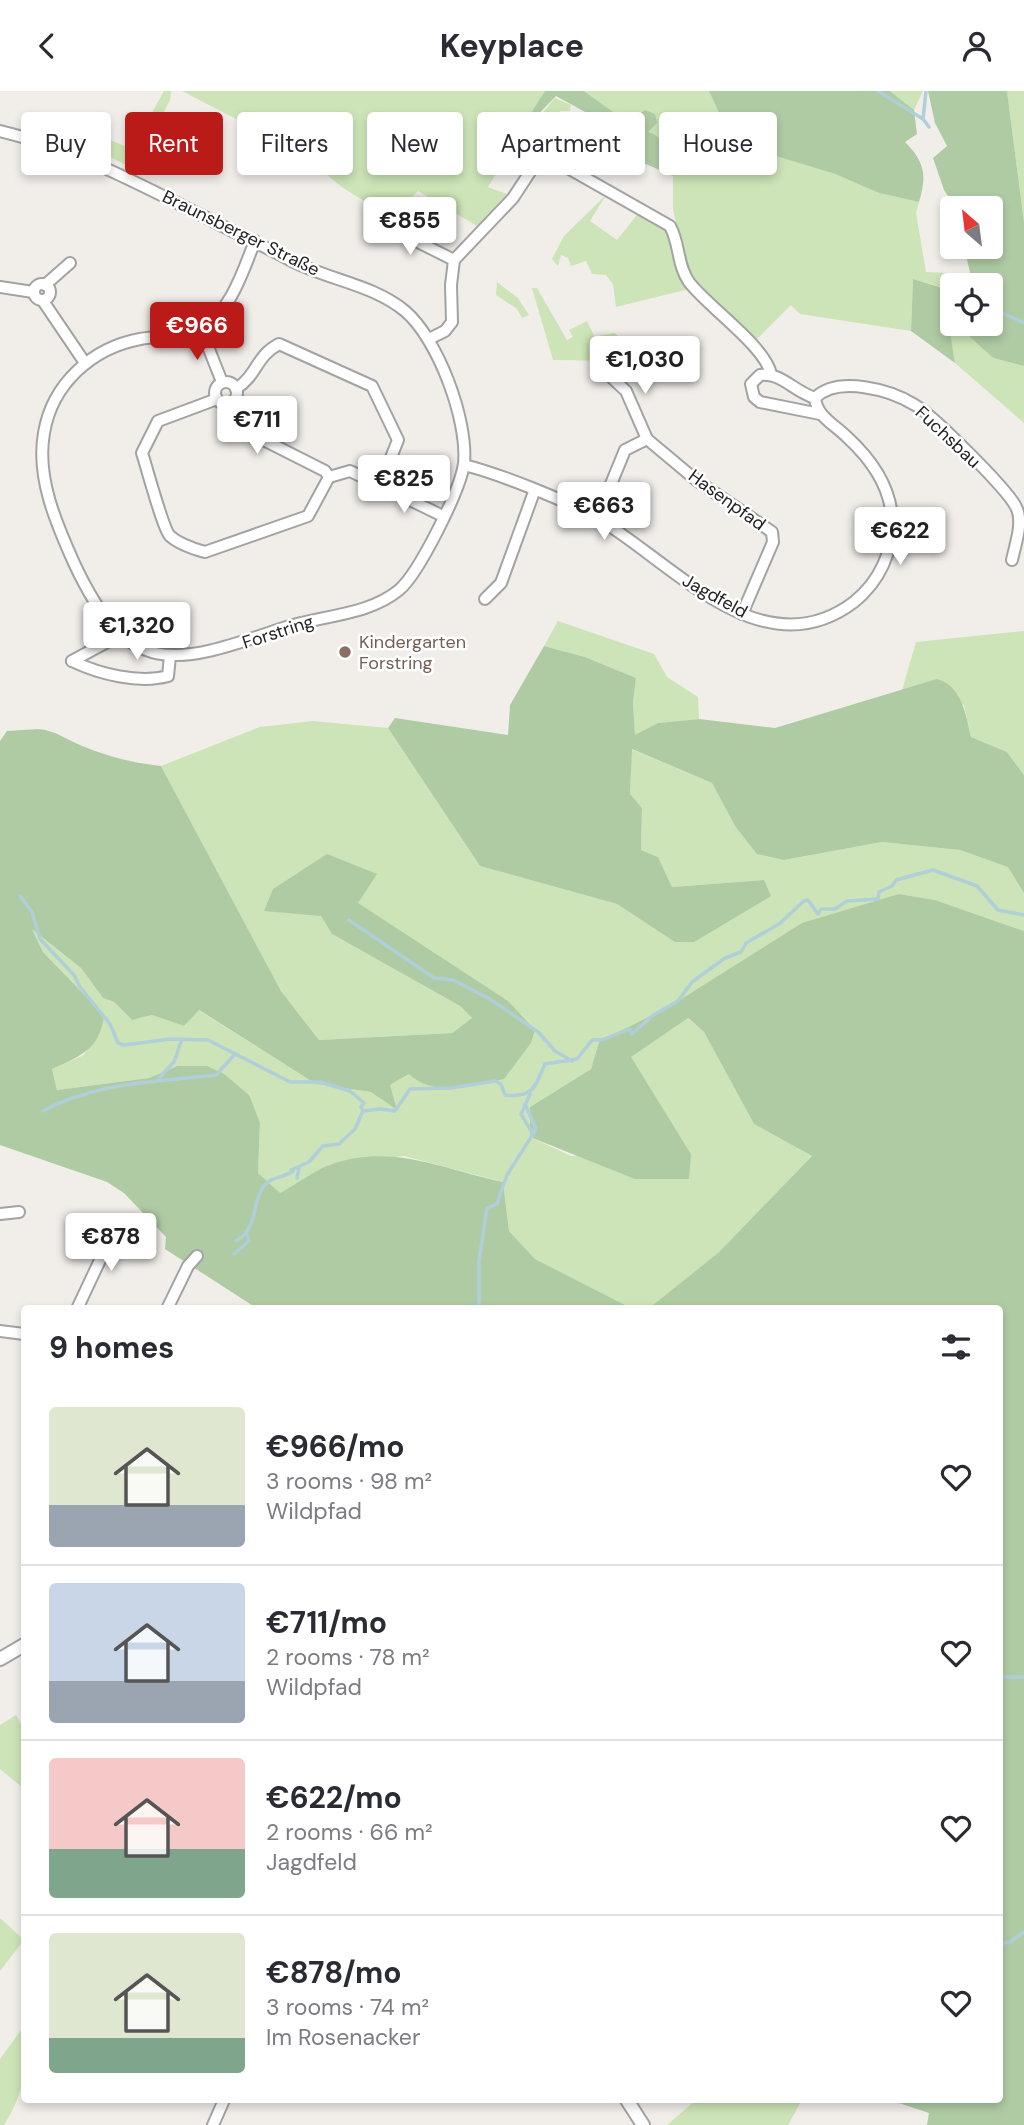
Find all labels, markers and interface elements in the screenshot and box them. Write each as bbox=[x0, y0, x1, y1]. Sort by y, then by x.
text: Keyplace bbox=[440, 25, 584, 67]
icon: back bbox=[28, 27, 66, 65]
icon: person bbox=[958, 27, 996, 65]
chip: Buy bbox=[21, 112, 111, 175]
chip: Rent bbox=[125, 112, 223, 175]
chip: Filters bbox=[237, 112, 353, 175]
chip: New bbox=[367, 112, 463, 175]
chip: Apartment bbox=[477, 112, 645, 175]
chip: House bbox=[659, 112, 777, 175]
street label: Braunsberger Straße bbox=[158, 184, 324, 282]
north arrow bbox=[940, 196, 1003, 259]
map controls bbox=[940, 196, 1003, 336]
pin: €855 bbox=[369, 197, 451, 257]
text: €855 bbox=[379, 205, 441, 235]
button: locate bbox=[940, 273, 1003, 336]
pin: €966 bbox=[156, 303, 238, 362]
text: €966 bbox=[166, 310, 228, 340]
pin: €1,030 bbox=[588, 337, 702, 396]
text: €1,030 bbox=[606, 344, 684, 374]
pin: €711 bbox=[216, 397, 298, 456]
street label: Fuchsbau bbox=[910, 401, 986, 473]
text: €711 bbox=[233, 404, 281, 434]
pin: €825 bbox=[363, 455, 445, 515]
text: €825 bbox=[374, 463, 434, 493]
street label: Hasenpfad bbox=[684, 464, 770, 536]
pin: €663 bbox=[563, 483, 645, 542]
text: €663 bbox=[573, 490, 635, 520]
pin: €622 bbox=[859, 507, 941, 567]
text: €622 bbox=[870, 515, 930, 545]
street label: Jagdfeld bbox=[678, 568, 752, 624]
pin: €1,320 bbox=[80, 603, 194, 662]
street label: Forstring bbox=[239, 609, 317, 655]
text: €1,320 bbox=[99, 610, 175, 640]
place label: Kindergarten Forstring bbox=[359, 630, 466, 675]
marker: Kindergarten Forstring bbox=[337, 644, 353, 660]
pin: €878 bbox=[70, 1213, 152, 1273]
text: €878 bbox=[81, 1221, 141, 1251]
text: 9 homes bbox=[49, 1328, 174, 1367]
icon: filters bbox=[937, 1328, 975, 1366]
text: €966/mo bbox=[266, 1427, 405, 1466]
icon: home bbox=[105, 1435, 189, 1519]
icon: heart bbox=[937, 1458, 975, 1496]
text: 3 rooms · 98 m² bbox=[266, 1466, 432, 1496]
text: Wildpfad bbox=[266, 1496, 362, 1526]
text: €711/mo bbox=[266, 1603, 387, 1642]
icon: home bbox=[105, 1611, 189, 1695]
icon: heart bbox=[937, 1634, 975, 1672]
text: 2 rooms · 78 m² bbox=[266, 1642, 430, 1672]
text: Wildpfad bbox=[266, 1672, 362, 1702]
text: €622/mo bbox=[266, 1778, 402, 1817]
icon: home bbox=[105, 1786, 189, 1870]
icon: heart bbox=[937, 1809, 975, 1847]
text: 2 rooms · 66 m² bbox=[266, 1817, 433, 1847]
text: Jagdfeld bbox=[266, 1847, 357, 1877]
text: €878/mo bbox=[266, 1953, 402, 1992]
icon: home bbox=[105, 1961, 189, 2045]
icon: heart bbox=[937, 1984, 975, 2022]
text: 3 rooms · 74 m² bbox=[266, 1992, 429, 2022]
text: Im Rosenacker bbox=[266, 2022, 420, 2052]

